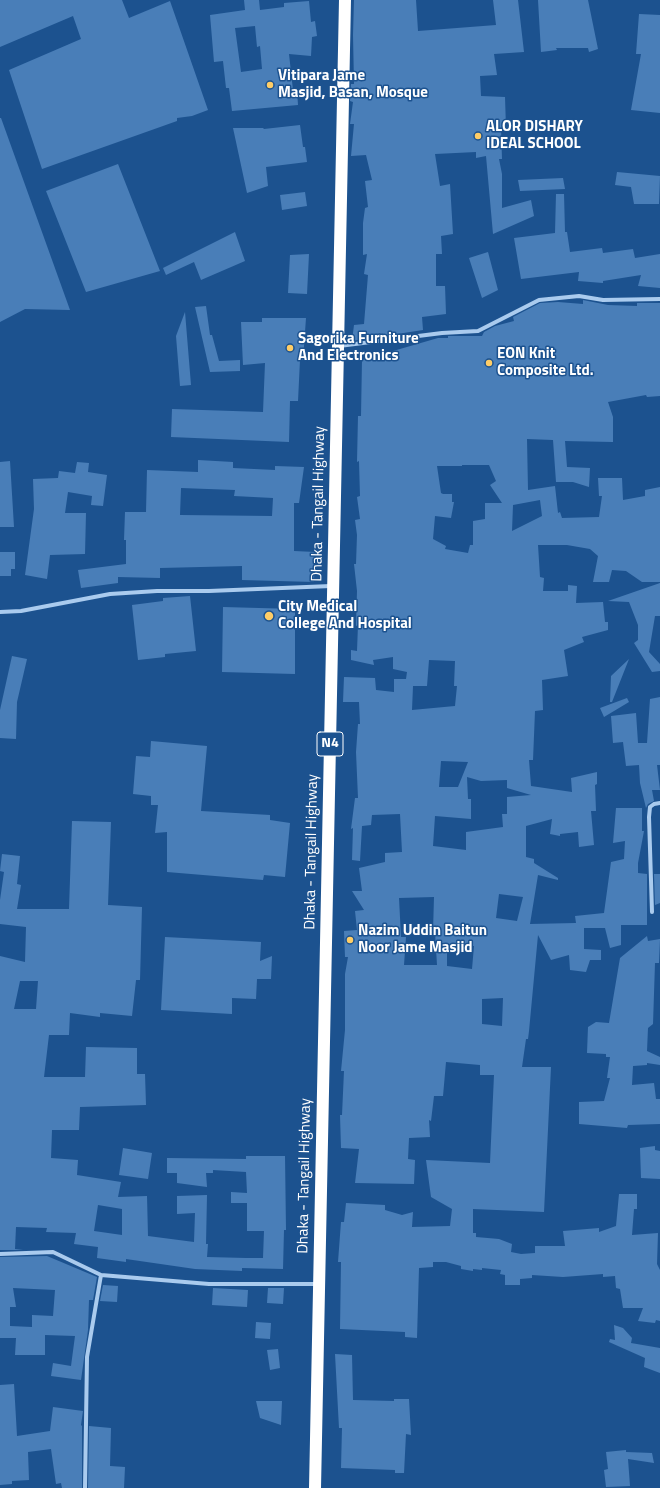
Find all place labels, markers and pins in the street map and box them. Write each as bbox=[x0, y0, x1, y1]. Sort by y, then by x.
place label: Vitipara Jame Masjid, Basan, Mosque bbox=[278, 67, 428, 102]
marker: Vitipara Jame Masjid, Basan, Mosque bbox=[265, 80, 275, 90]
place label: ALOR DISHARY IDEAL SCHOOL bbox=[486, 118, 583, 153]
marker: ALOR DISHARY IDEAL SCHOOL bbox=[473, 131, 483, 141]
place label: Sagorika Furniture And Electronics bbox=[298, 330, 419, 365]
marker: Sagorika Furniture And Electronics bbox=[285, 343, 295, 353]
place label: EON Knit Composite Ltd. bbox=[497, 345, 594, 380]
marker: EON Knit Composite Ltd. bbox=[484, 358, 494, 368]
place label: City Medical College And Hospital bbox=[278, 598, 412, 633]
marker: City Medical College And Hospital bbox=[263, 610, 275, 622]
place label: Nazim Uddin Baitun Noor Jame Masjid bbox=[358, 922, 487, 957]
marker: Nazim Uddin Baitun Noor Jame Masjid bbox=[345, 935, 355, 945]

